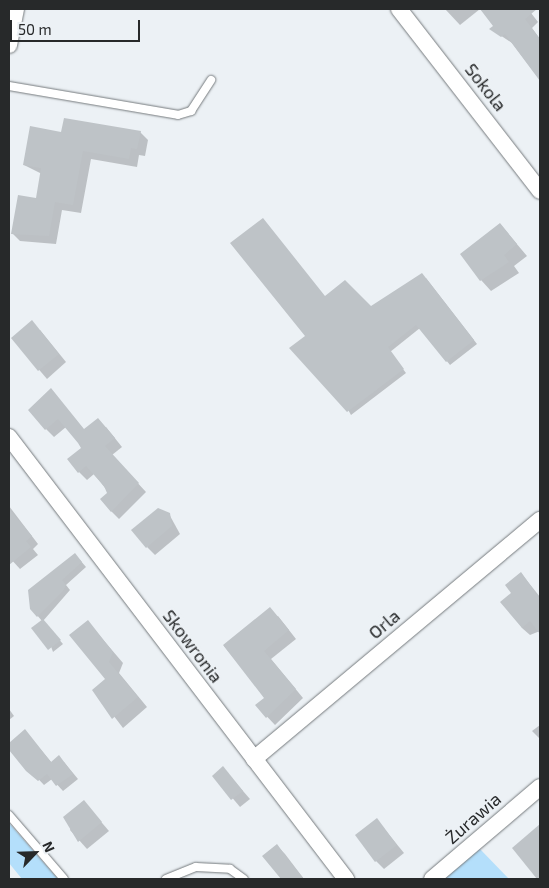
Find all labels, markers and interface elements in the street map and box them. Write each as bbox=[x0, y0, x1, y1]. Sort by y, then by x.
scale bar bbox=[12, 10, 142, 42]
text: 50 m bbox=[18, 20, 52, 38]
street label: Sokola bbox=[461, 59, 511, 115]
street label: Skowronia bbox=[158, 605, 228, 687]
street label: Orla bbox=[364, 605, 404, 643]
street label: Żurawia bbox=[441, 788, 505, 848]
north arrow bbox=[10, 828, 60, 878]
text: N bbox=[39, 839, 59, 855]

